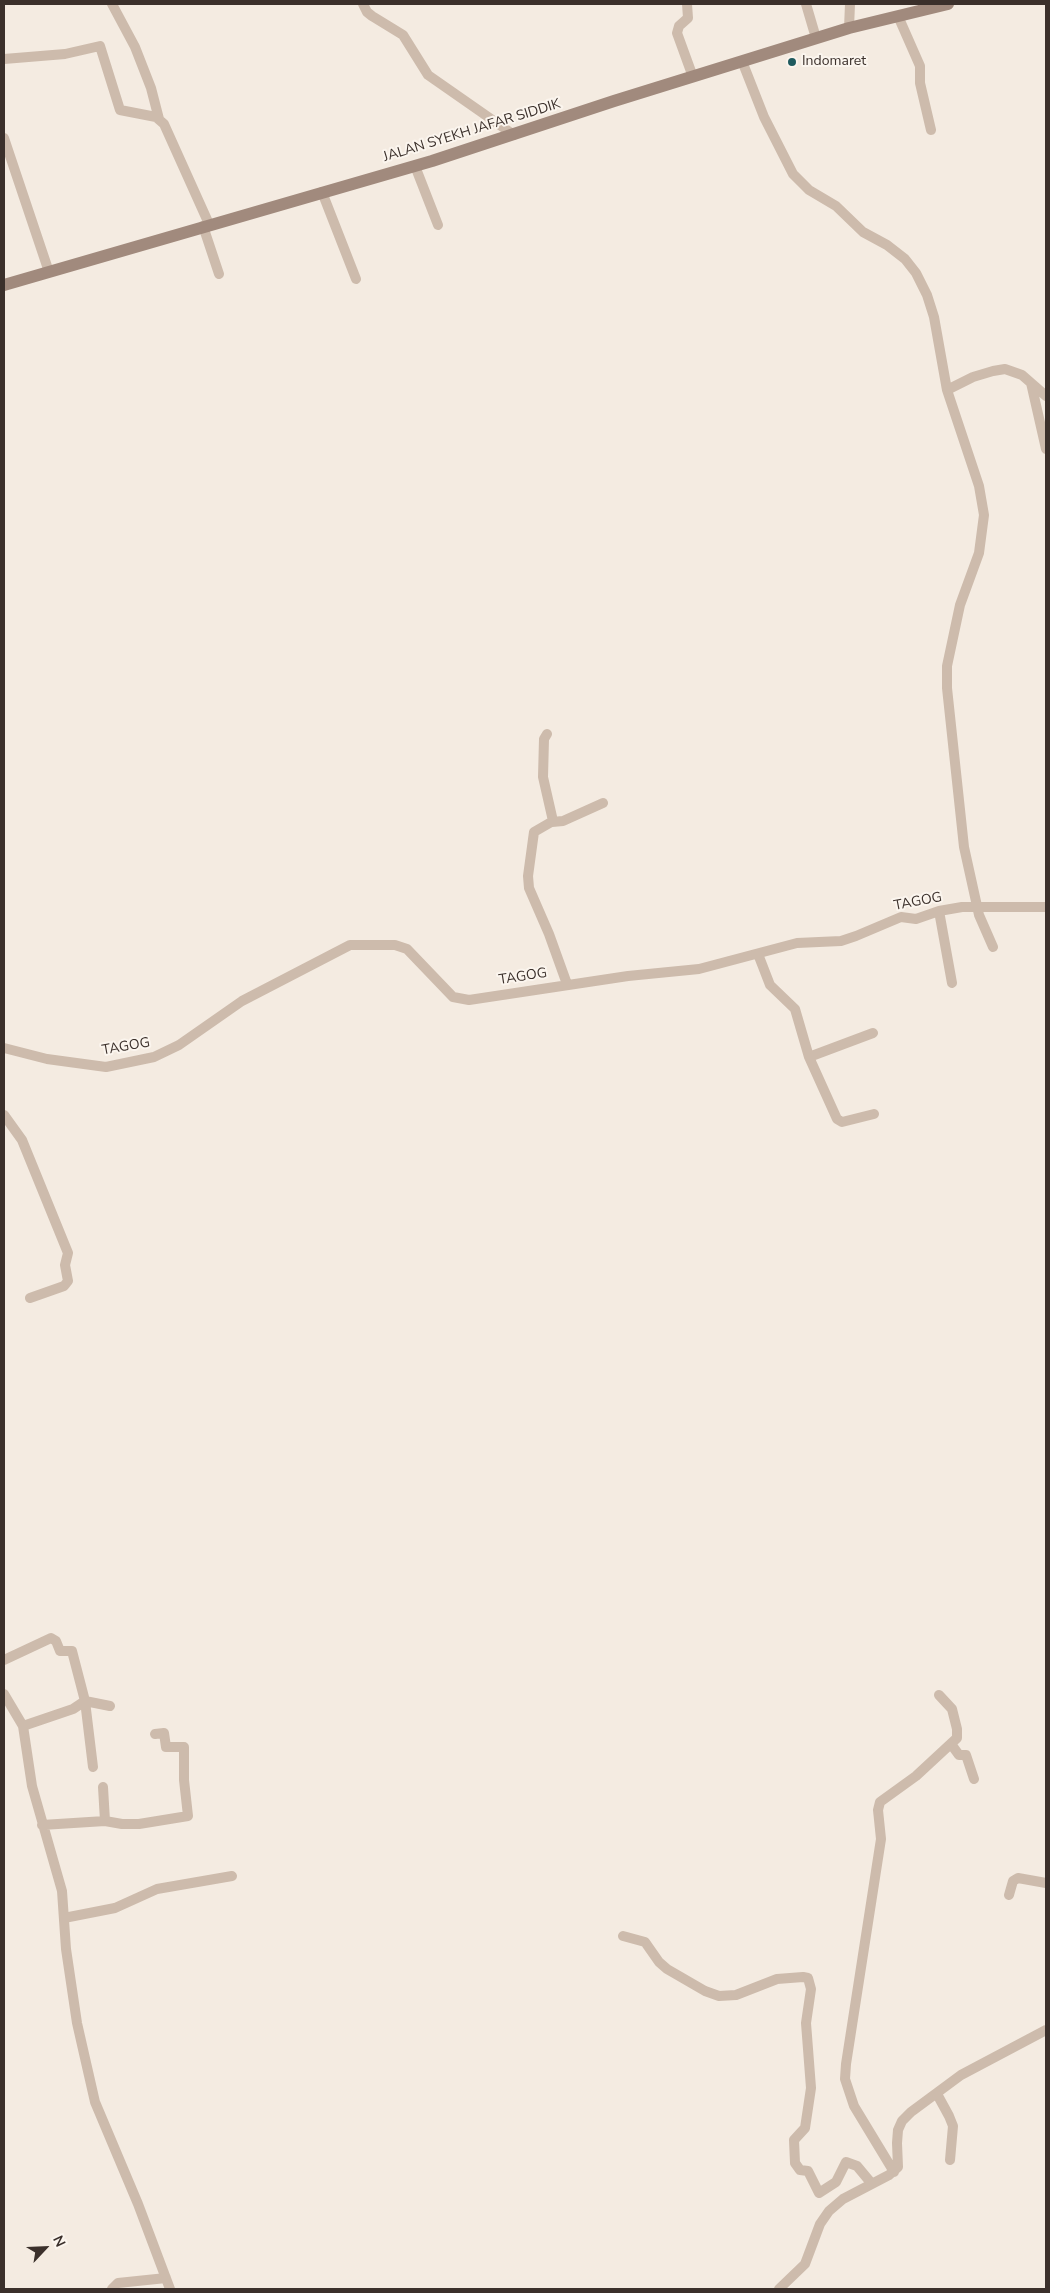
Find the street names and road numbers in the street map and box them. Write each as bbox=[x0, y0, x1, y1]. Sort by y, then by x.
street label: JALAN SYEKH JAFAR SIDDIK bbox=[381, 96, 563, 166]
street label: TAGOG bbox=[893, 889, 943, 915]
street label: TAGOG bbox=[498, 965, 548, 989]
street label: TAGOG bbox=[101, 1035, 151, 1059]

